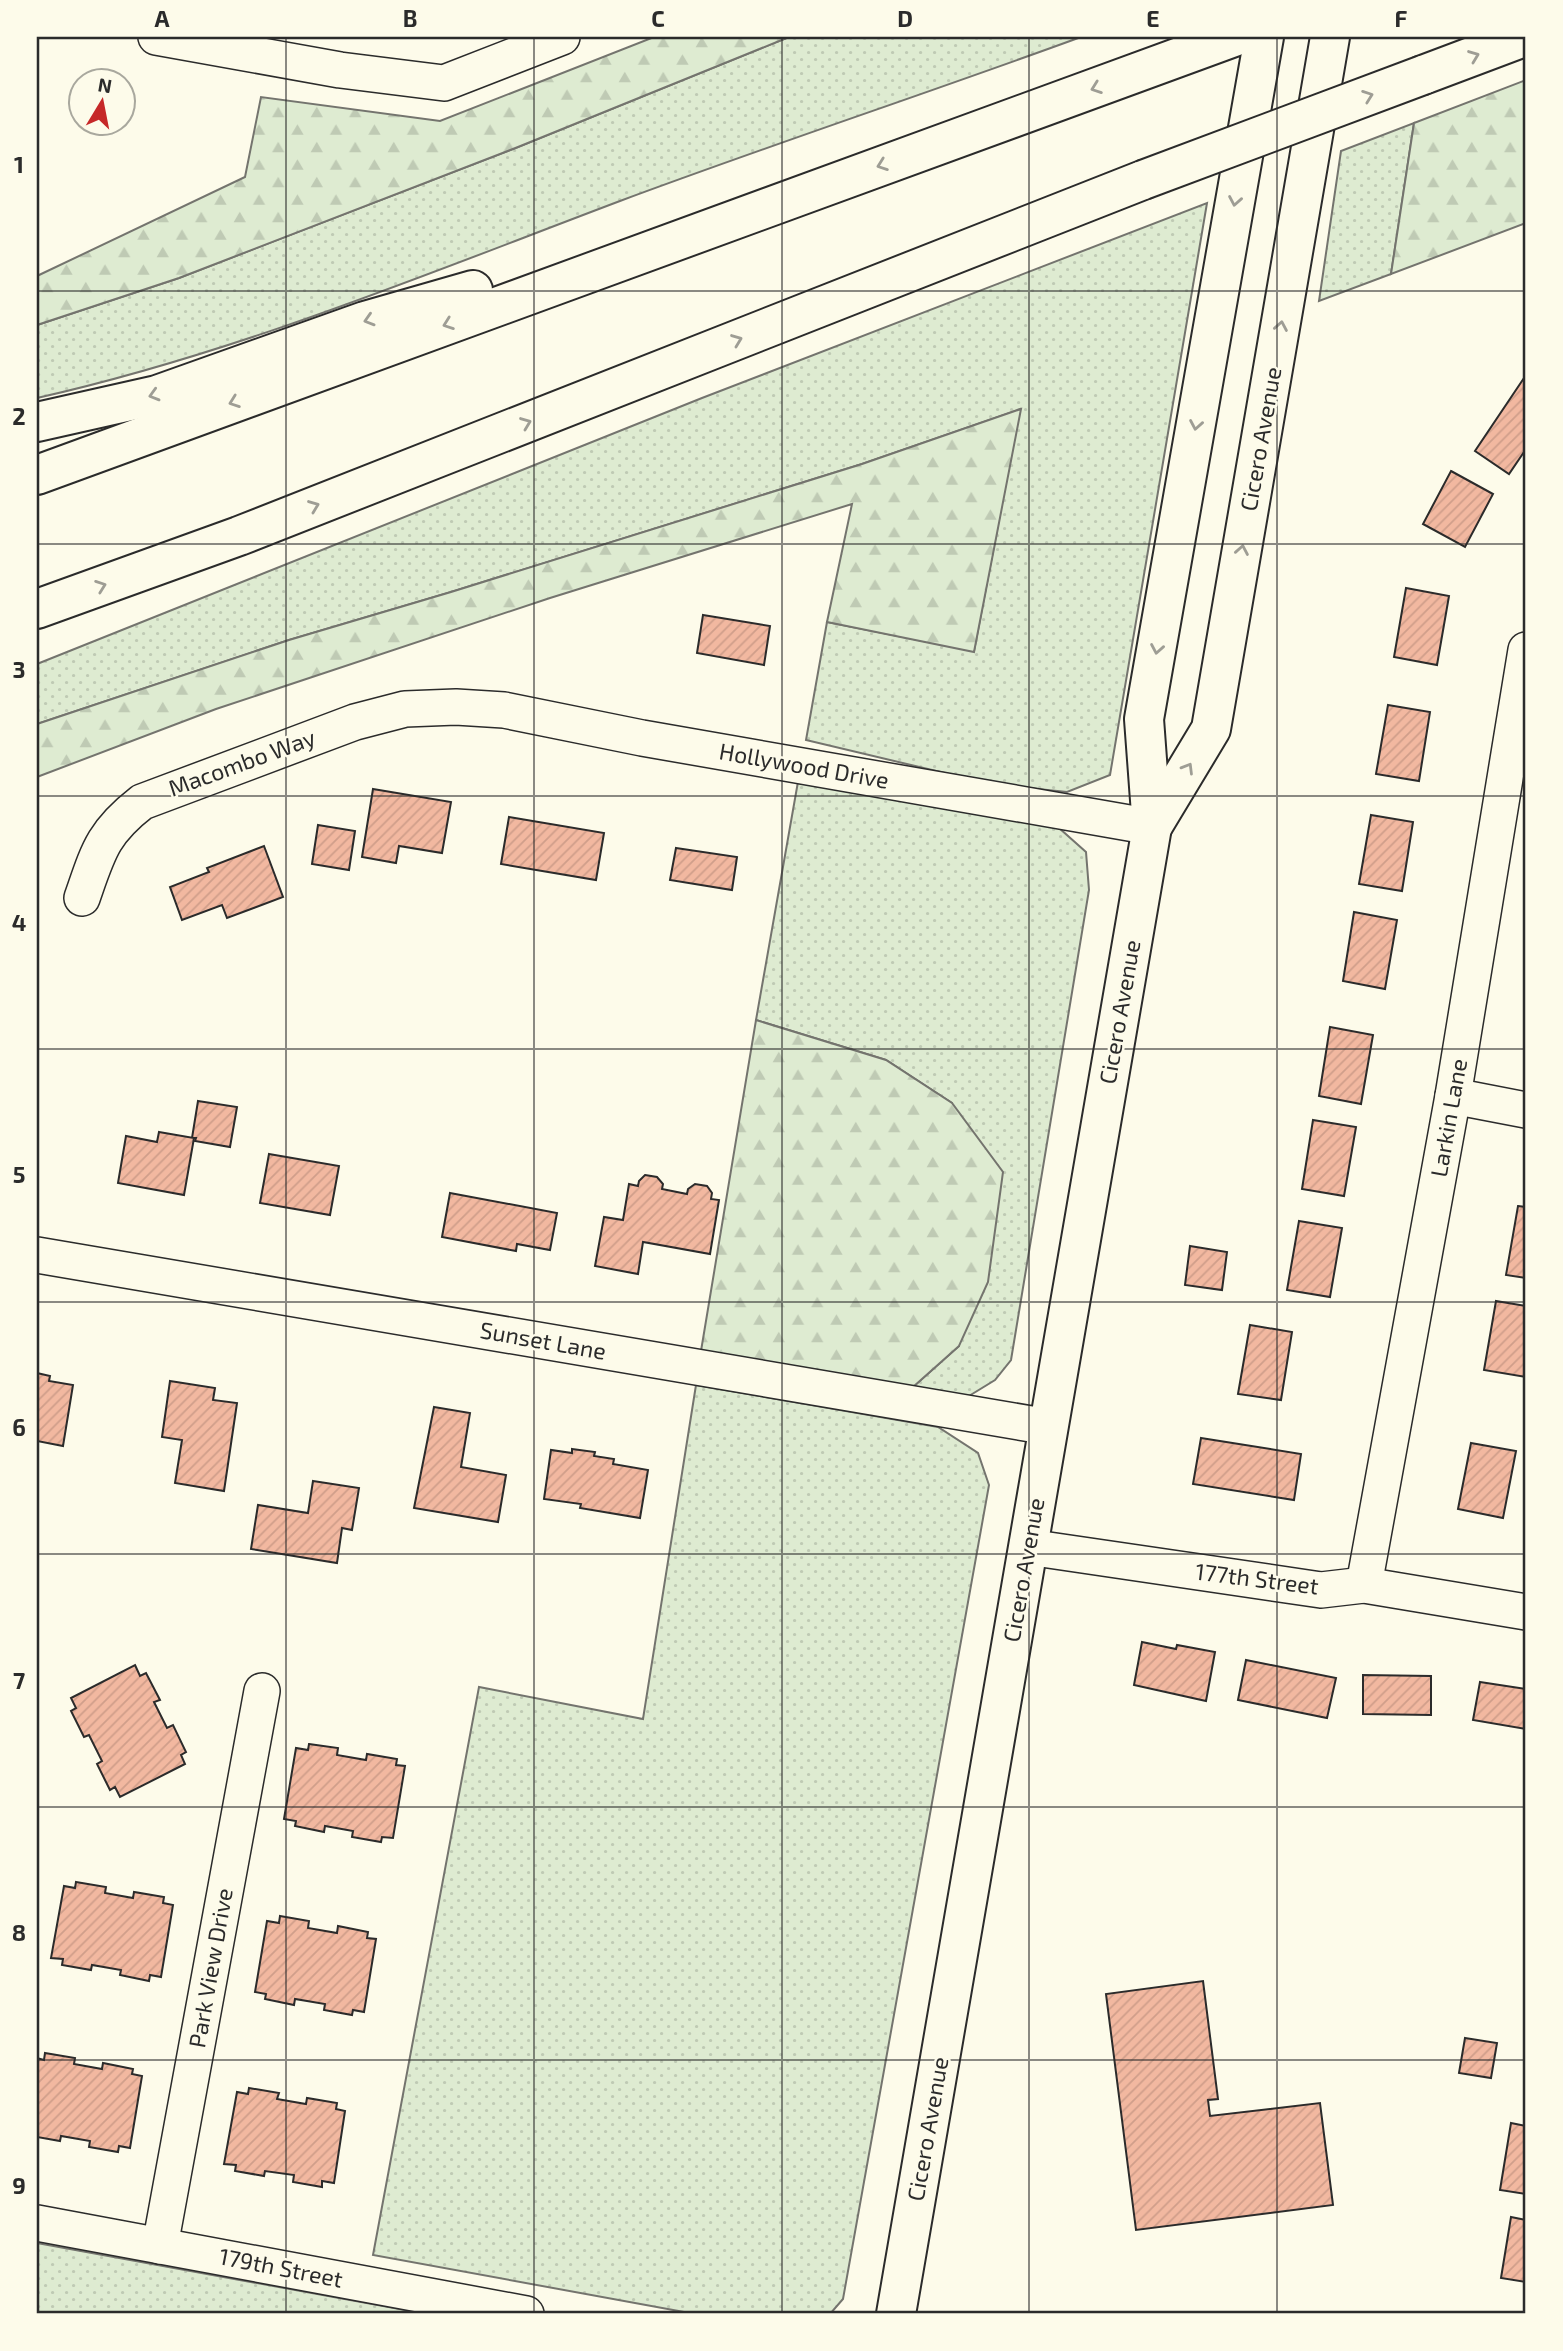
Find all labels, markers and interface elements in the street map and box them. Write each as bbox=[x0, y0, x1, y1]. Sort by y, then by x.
text: A bbox=[154, 4, 170, 32]
text: B bbox=[403, 4, 417, 32]
text: C bbox=[651, 4, 665, 32]
text: D bbox=[897, 4, 913, 32]
text: E bbox=[1146, 4, 1160, 32]
text: F bbox=[1395, 4, 1408, 32]
one-way arrow bbox=[1467, 50, 1479, 64]
north arrow bbox=[66, 66, 136, 136]
text: N bbox=[96, 72, 114, 97]
one-way arrow bbox=[1091, 80, 1103, 94]
one-way arrow bbox=[1361, 90, 1373, 104]
text: 1 bbox=[14, 150, 24, 178]
one-way arrow bbox=[877, 157, 889, 171]
one-way arrow bbox=[1228, 195, 1243, 206]
one-way arrow bbox=[364, 311, 376, 326]
one-way arrow bbox=[442, 316, 454, 330]
one-way arrow bbox=[1273, 320, 1288, 332]
one-way arrow bbox=[731, 334, 743, 348]
street label: Cicero Avenue bbox=[1234, 365, 1286, 513]
one-way arrow bbox=[149, 386, 161, 401]
one-way arrow bbox=[229, 394, 241, 408]
text: 2 bbox=[12, 402, 26, 430]
one-way arrow bbox=[519, 417, 531, 431]
one-way arrow bbox=[1189, 419, 1204, 431]
one-way arrow bbox=[307, 501, 319, 515]
one-way arrow bbox=[1234, 544, 1249, 556]
one-way arrow bbox=[94, 580, 106, 594]
one-way arrow bbox=[1150, 643, 1165, 655]
text: 3 bbox=[12, 655, 26, 683]
street label: Macombo Way bbox=[164, 722, 319, 802]
street label: Hollywood Drive bbox=[717, 736, 891, 794]
one-way arrow bbox=[1179, 763, 1192, 776]
text: 4 bbox=[12, 908, 26, 936]
street label: Cicero Avenue bbox=[1093, 938, 1145, 1086]
street label: Larkin Lane bbox=[1424, 1056, 1472, 1179]
text: 5 bbox=[13, 1160, 25, 1188]
street label: Sunset Lane bbox=[478, 1315, 608, 1365]
text: 6 bbox=[12, 1413, 26, 1441]
street label: Cicero Avenue bbox=[997, 1496, 1049, 1644]
street label: 177th Street bbox=[1194, 1557, 1321, 1599]
text: 7 bbox=[13, 1666, 25, 1694]
street label: Park View Drive bbox=[182, 1886, 238, 2050]
text: 8 bbox=[12, 1918, 26, 1946]
street label: Cicero Avenue bbox=[901, 2055, 953, 2203]
text: 9 bbox=[12, 2171, 26, 2199]
street label: 179th Street bbox=[217, 2241, 346, 2293]

